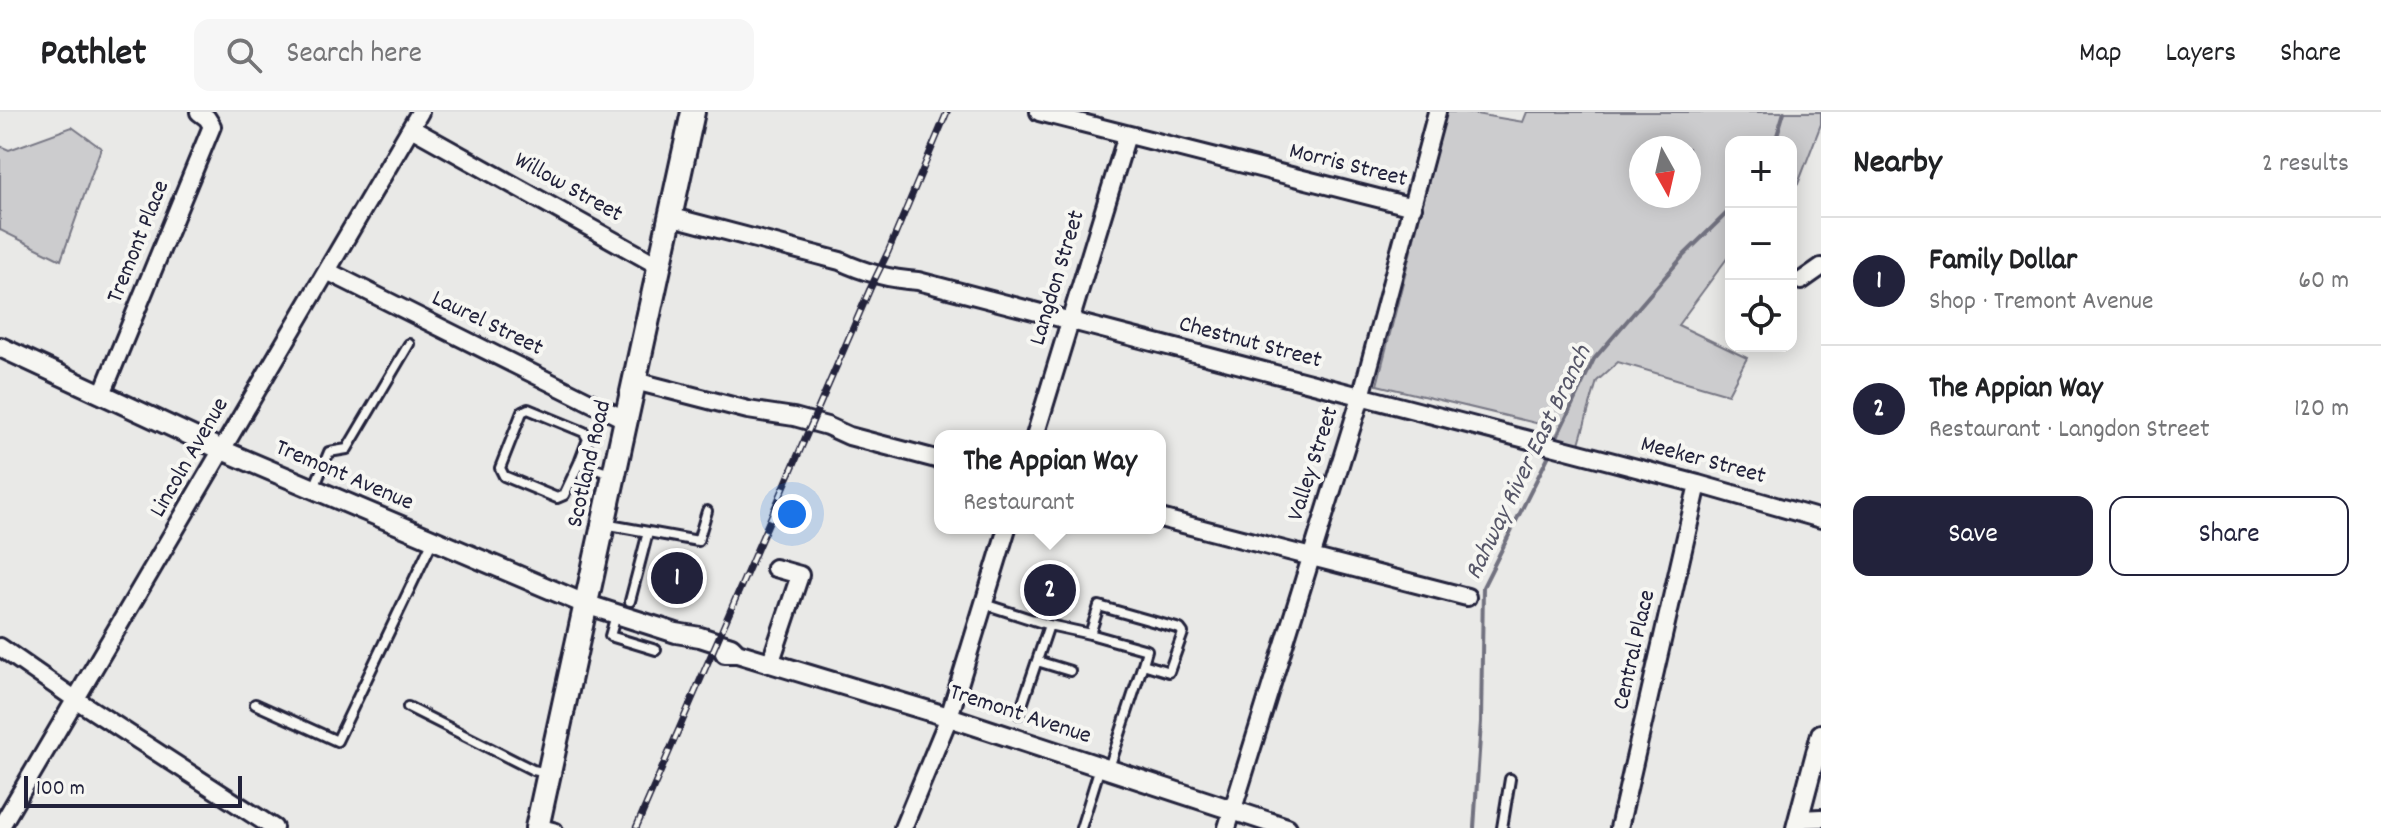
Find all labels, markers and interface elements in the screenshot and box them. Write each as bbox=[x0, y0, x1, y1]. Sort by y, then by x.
search box bbox=[194, 19, 754, 91]
text: Pathlet bbox=[40, 28, 146, 83]
icon: search bbox=[222, 33, 266, 77]
text: Search here bbox=[286, 34, 422, 77]
text: Map bbox=[2079, 35, 2122, 75]
text: Layers bbox=[2166, 35, 2236, 75]
text: Share bbox=[2280, 35, 2341, 75]
street label: Morris Street bbox=[1285, 135, 1411, 197]
north arrow bbox=[1629, 136, 1701, 208]
map controls bbox=[1725, 136, 1797, 352]
button: + bbox=[1725, 136, 1797, 208]
text: Nearby bbox=[1853, 140, 1942, 189]
street label: Willow Street bbox=[507, 144, 629, 232]
text: 2 results bbox=[2262, 146, 2349, 183]
street label: Tremont Place bbox=[99, 175, 179, 309]
street label: Langdon Street bbox=[1021, 206, 1095, 350]
button: − bbox=[1725, 208, 1797, 280]
text: Family Dollar bbox=[1929, 241, 2077, 284]
text: 1 bbox=[1876, 263, 1882, 300]
text: 60 m bbox=[2298, 263, 2349, 300]
button: locate bbox=[1725, 280, 1797, 352]
street label: Laurel Street bbox=[425, 282, 549, 366]
text: Shop · Tremont Avenue bbox=[1929, 284, 2153, 321]
street label: Chestnut Street bbox=[1175, 308, 1325, 378]
water label: Rahway River East Branch bbox=[1456, 339, 1602, 586]
text: The Appian Way bbox=[1929, 369, 2103, 412]
text: 2 bbox=[1873, 391, 1885, 428]
text: 120 m bbox=[2294, 391, 2349, 428]
street label: Lincoln Avenue bbox=[142, 392, 238, 524]
street label: Scotland Road bbox=[559, 397, 621, 531]
street label: Valley Street bbox=[1280, 402, 1348, 526]
text: Restaurant · Langdon Street bbox=[1929, 412, 2210, 449]
street label: Meeker Street bbox=[1637, 428, 1770, 494]
popup bbox=[934, 430, 1166, 534]
street label: Tremont Avenue bbox=[270, 432, 418, 520]
text: The Appian Way bbox=[963, 442, 1137, 485]
text: Restaurant bbox=[963, 485, 1075, 522]
your location bbox=[772, 494, 812, 534]
button: Save bbox=[1853, 496, 2093, 576]
button: Share bbox=[2109, 496, 2349, 576]
pin: 1 bbox=[651, 548, 703, 608]
pin: 2 bbox=[1024, 560, 1076, 620]
street label: Central Place bbox=[1605, 587, 1665, 713]
street label: Tremont Avenue bbox=[945, 676, 1095, 754]
scale bar bbox=[24, 772, 242, 808]
text: 100 m bbox=[36, 774, 85, 805]

